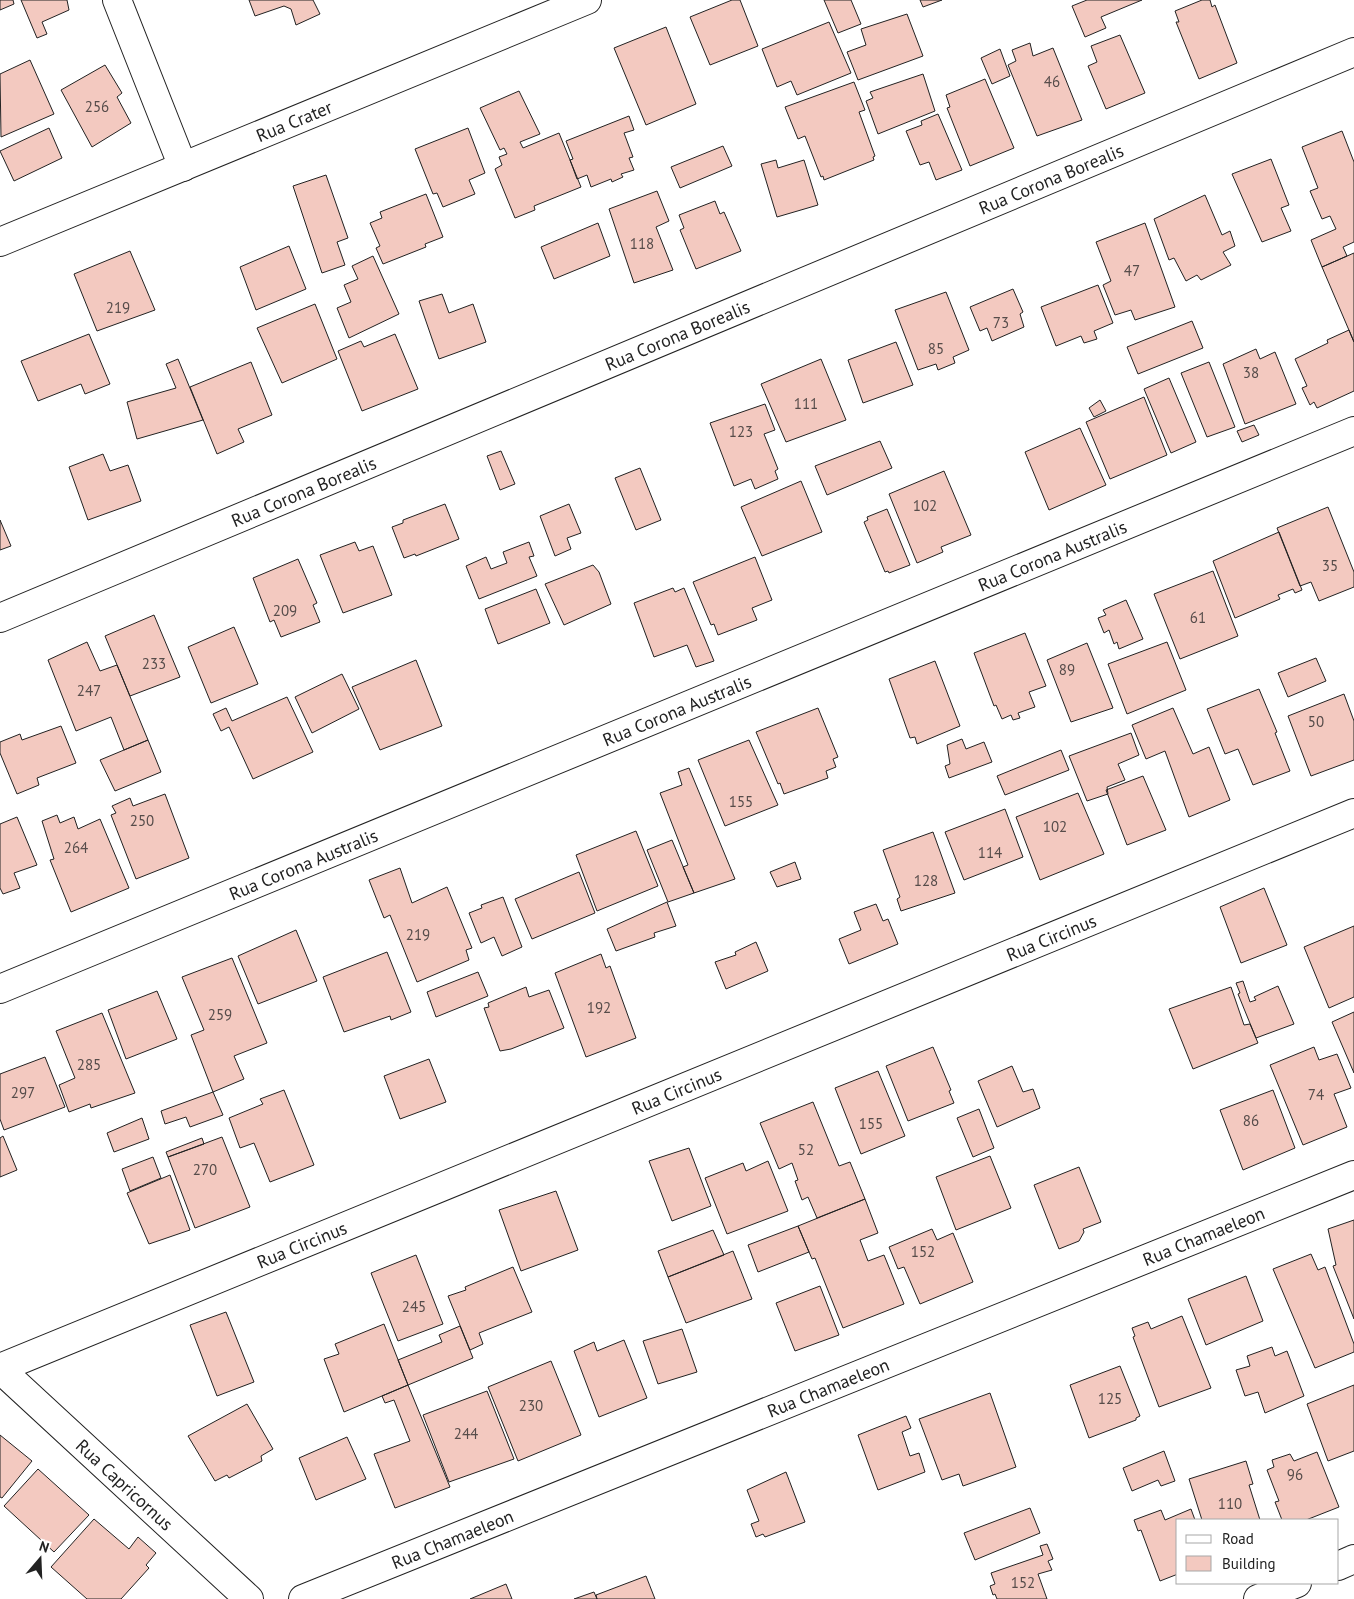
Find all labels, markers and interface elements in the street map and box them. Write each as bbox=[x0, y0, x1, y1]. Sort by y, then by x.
house number: 46 bbox=[1044, 72, 1060, 91]
street label: Rua Crater bbox=[253, 95, 335, 147]
house number: 256 bbox=[85, 97, 109, 116]
street label: Rua Corona Borealis bbox=[975, 138, 1127, 219]
house number: 118 bbox=[630, 234, 654, 253]
house number: 47 bbox=[1124, 261, 1140, 280]
street label: Rua Corona Borealis bbox=[601, 294, 753, 375]
house number: 219 bbox=[106, 298, 130, 317]
house number: 73 bbox=[993, 313, 1009, 332]
house number: 85 bbox=[928, 339, 944, 358]
house number: 38 bbox=[1243, 363, 1259, 382]
house number: 111 bbox=[794, 394, 818, 413]
house number: 123 bbox=[729, 422, 753, 441]
street label: Rua Corona Borealis bbox=[228, 451, 379, 532]
house number: 102 bbox=[913, 496, 937, 515]
street label: Rua Corona Australis bbox=[974, 515, 1130, 596]
house number: 35 bbox=[1322, 556, 1338, 575]
house number: 209 bbox=[273, 601, 297, 620]
house number: 61 bbox=[1190, 608, 1206, 627]
house number: 233 bbox=[142, 654, 166, 673]
house number: 89 bbox=[1059, 660, 1075, 679]
street label: Rua Corona Australis bbox=[599, 669, 755, 751]
house number: 247 bbox=[77, 681, 101, 700]
house number: 50 bbox=[1308, 712, 1324, 731]
house number: 155 bbox=[729, 792, 753, 811]
house number: 250 bbox=[130, 811, 154, 830]
house number: 102 bbox=[1043, 817, 1067, 836]
street label: Rua Corona Australis bbox=[225, 823, 381, 905]
house number: 264 bbox=[64, 838, 88, 857]
house number: 114 bbox=[978, 843, 1002, 862]
house number: 128 bbox=[914, 871, 938, 890]
street label: Rua Circinus bbox=[1003, 908, 1100, 966]
house number: 219 bbox=[406, 925, 430, 944]
house number: 192 bbox=[587, 998, 611, 1017]
house number: 259 bbox=[208, 1005, 232, 1024]
house number: 285 bbox=[77, 1055, 101, 1074]
street label: Rua Circinus bbox=[628, 1062, 725, 1119]
house number: 297 bbox=[11, 1083, 35, 1102]
house number: 74 bbox=[1308, 1085, 1324, 1104]
house number: 86 bbox=[1243, 1111, 1259, 1130]
house number: 155 bbox=[859, 1114, 883, 1133]
house number: 52 bbox=[798, 1140, 814, 1159]
house number: 270 bbox=[193, 1160, 217, 1179]
street label: Rua Chamaeleon bbox=[1139, 1201, 1268, 1271]
street label: Rua Circinus bbox=[253, 1216, 350, 1273]
house number: 152 bbox=[911, 1242, 935, 1261]
house number: 245 bbox=[402, 1297, 426, 1316]
street label: Rua Chamaeleon bbox=[764, 1352, 892, 1422]
house number: 125 bbox=[1098, 1389, 1122, 1408]
house number: 230 bbox=[519, 1396, 543, 1415]
house number: 244 bbox=[454, 1424, 478, 1443]
street label: Rua Capricornus bbox=[71, 1434, 178, 1535]
house number: 96 bbox=[1287, 1465, 1303, 1484]
house number: 110 bbox=[1218, 1494, 1242, 1513]
street label: Rua Chamaeleon bbox=[388, 1504, 517, 1574]
legend bbox=[1176, 1519, 1339, 1584]
text: Road bbox=[1222, 1529, 1254, 1548]
north arrow bbox=[15, 1534, 65, 1584]
text: N bbox=[37, 1537, 52, 1557]
text: Building bbox=[1222, 1554, 1276, 1573]
house number: 152 bbox=[1011, 1573, 1035, 1592]

